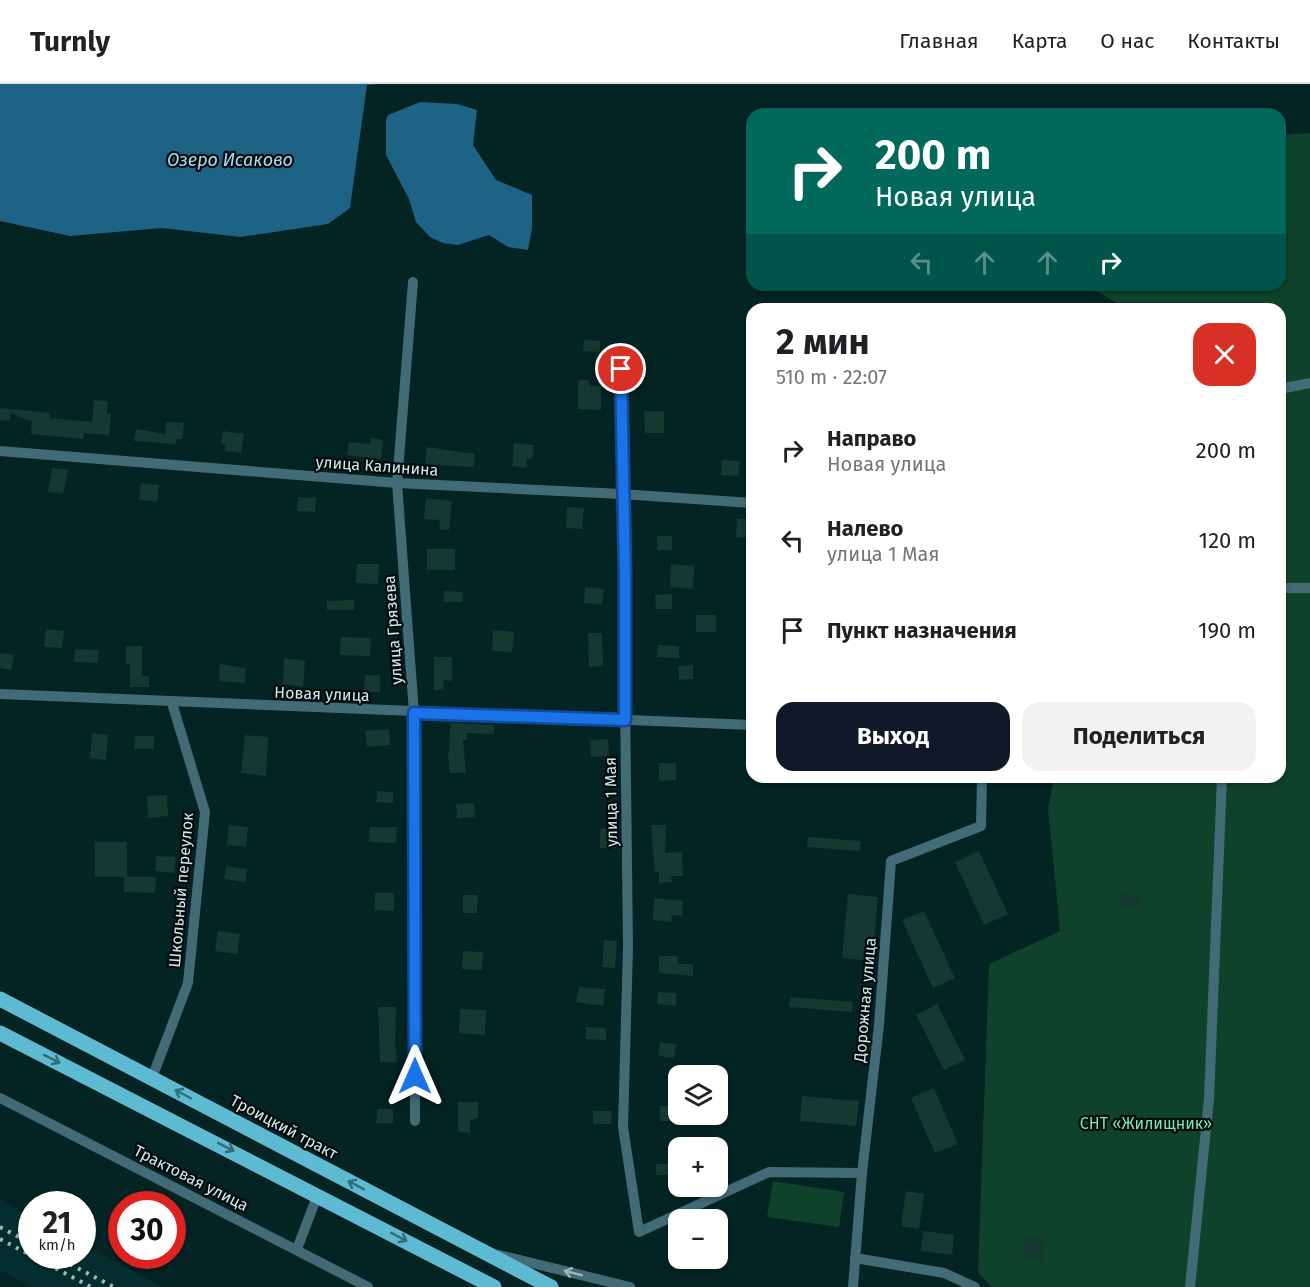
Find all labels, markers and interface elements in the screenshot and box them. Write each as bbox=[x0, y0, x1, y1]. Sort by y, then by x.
text: Turnly bbox=[30, 25, 110, 58]
text: Главная bbox=[899, 28, 979, 54]
text: Карта bbox=[1012, 28, 1067, 54]
text: О нас bbox=[1100, 28, 1154, 54]
text: Контакты bbox=[1187, 28, 1280, 54]
text: 200 m bbox=[875, 130, 991, 180]
icon: right bbox=[776, 132, 854, 210]
water label: Озеро Исаково bbox=[167, 149, 293, 171]
text: Новая улица bbox=[875, 181, 1036, 213]
icon: left bbox=[905, 246, 938, 279]
icon: ahead bbox=[968, 246, 1001, 279]
icon: ahead bbox=[1031, 246, 1064, 279]
icon: right bbox=[1094, 246, 1127, 279]
text: 2 мин bbox=[776, 320, 870, 364]
button: close bbox=[1193, 323, 1256, 386]
pin bbox=[595, 343, 646, 394]
icon: arrive bbox=[604, 352, 637, 385]
text: 510 m · 22:07 bbox=[776, 365, 887, 389]
text: Направо bbox=[827, 425, 916, 452]
icon: right bbox=[776, 434, 809, 467]
text: 200 m bbox=[1196, 437, 1256, 464]
street label: улица Калинина bbox=[315, 452, 439, 480]
text: Новая улица bbox=[827, 452, 946, 476]
text: Налево bbox=[827, 515, 903, 542]
icon: left bbox=[776, 524, 809, 557]
text: 120 m bbox=[1199, 527, 1256, 554]
text: улица 1 Мая bbox=[827, 542, 939, 566]
street label: улица Грязева bbox=[380, 575, 406, 685]
icon: arrive bbox=[776, 614, 809, 647]
text: Пункт назначения bbox=[827, 617, 1017, 644]
text: 190 m bbox=[1198, 617, 1256, 644]
street label: Новая улица bbox=[274, 683, 370, 705]
button: Выход bbox=[776, 702, 1010, 771]
button: Поделиться bbox=[1022, 702, 1256, 771]
street label: улица 1 Мая bbox=[601, 757, 621, 847]
street label: Школьный переулок bbox=[165, 811, 197, 968]
street label: Дорожная улица bbox=[850, 937, 880, 1064]
position arrow bbox=[383, 1044, 447, 1108]
one-way arrow bbox=[43, 1054, 61, 1065]
map controls bbox=[668, 1065, 728, 1269]
button: layers bbox=[668, 1065, 728, 1125]
one-way arrow bbox=[175, 1088, 192, 1100]
street label: Троицкий тракт bbox=[227, 1091, 342, 1164]
park label: СНТ «Жилищник» bbox=[1080, 1114, 1212, 1133]
button: + bbox=[668, 1137, 728, 1197]
street label: Трактовая улица bbox=[131, 1141, 251, 1215]
one-way arrow bbox=[217, 1142, 235, 1154]
one-way arrow bbox=[347, 1179, 365, 1190]
speed limit sign: 30 bbox=[108, 1191, 186, 1269]
text: 21 bbox=[43, 1205, 71, 1241]
button: − bbox=[668, 1209, 728, 1269]
one-way arrow bbox=[390, 1231, 407, 1243]
text: km/h bbox=[38, 1236, 76, 1254]
one-way arrow bbox=[564, 1267, 583, 1279]

